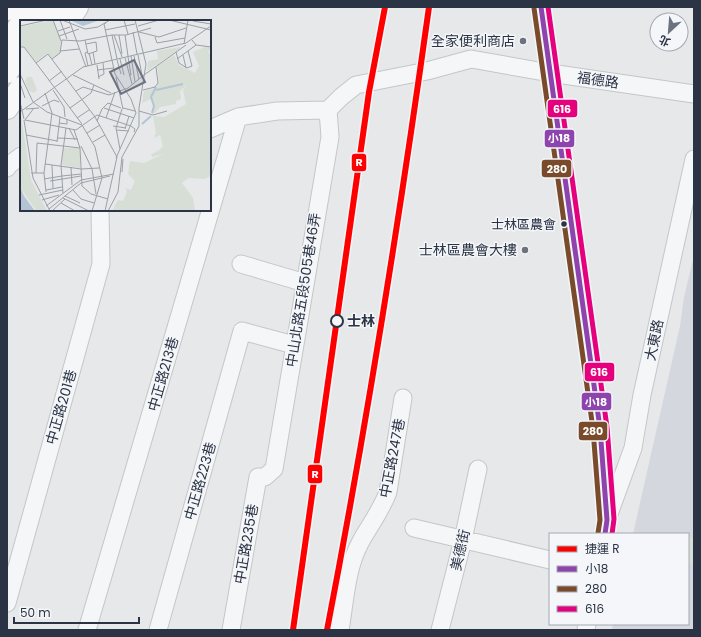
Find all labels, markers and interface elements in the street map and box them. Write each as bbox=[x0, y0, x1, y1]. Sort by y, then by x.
north arrow bbox=[649, 12, 689, 52]
inset map bbox=[20, 20, 211, 211]
place label: 全家便利商店 bbox=[431, 31, 515, 51]
text: 北 bbox=[656, 31, 673, 51]
marker: 全家便利商店 bbox=[518, 36, 528, 46]
street label: 福德路 bbox=[576, 67, 620, 93]
line badge: 616 bbox=[547, 99, 578, 118]
text: 616 bbox=[553, 101, 571, 117]
line badge: 小18 bbox=[544, 129, 575, 148]
text: 小18 bbox=[548, 130, 570, 146]
line badge: R bbox=[351, 153, 367, 172]
text: R bbox=[355, 154, 363, 170]
line badge: 280 bbox=[541, 159, 572, 178]
text: 280 bbox=[547, 161, 567, 177]
street label: 中山北路五段505巷46弄 bbox=[281, 211, 325, 369]
place label: 士林區農會 bbox=[491, 215, 556, 234]
marker: 士林區農會 bbox=[559, 219, 569, 229]
place label: 士林區農會大樓 bbox=[419, 240, 517, 260]
marker: 士林區農會大樓 bbox=[520, 245, 530, 255]
place label: 士林 bbox=[347, 311, 375, 331]
marker: 士林 bbox=[330, 314, 344, 328]
street label: 大東路 bbox=[640, 317, 668, 363]
street label: 中正路213巷 bbox=[143, 334, 183, 414]
line badge: 616 bbox=[584, 362, 615, 382]
text: 616 bbox=[590, 364, 608, 380]
street label: 中正路201巷 bbox=[41, 367, 81, 447]
line badge: 小18 bbox=[581, 392, 612, 411]
text: 小18 bbox=[585, 394, 607, 410]
street label: 中正路247巷 bbox=[375, 417, 409, 499]
line badge: 280 bbox=[578, 421, 608, 441]
text: 280 bbox=[583, 423, 603, 439]
street label: 中正路223巷 bbox=[179, 440, 221, 522]
line badge: R bbox=[307, 464, 323, 484]
text: R bbox=[311, 466, 319, 482]
street label: 中正路235巷 bbox=[229, 502, 263, 586]
street label: 美德街 bbox=[446, 527, 474, 573]
legend bbox=[549, 533, 689, 625]
text: 捷運 R bbox=[585, 540, 620, 557]
text: 小18 bbox=[585, 560, 608, 577]
text: 280 bbox=[585, 580, 607, 597]
scale bar bbox=[14, 599, 139, 625]
text: 616 bbox=[585, 600, 604, 617]
text: 50 m bbox=[20, 604, 51, 621]

